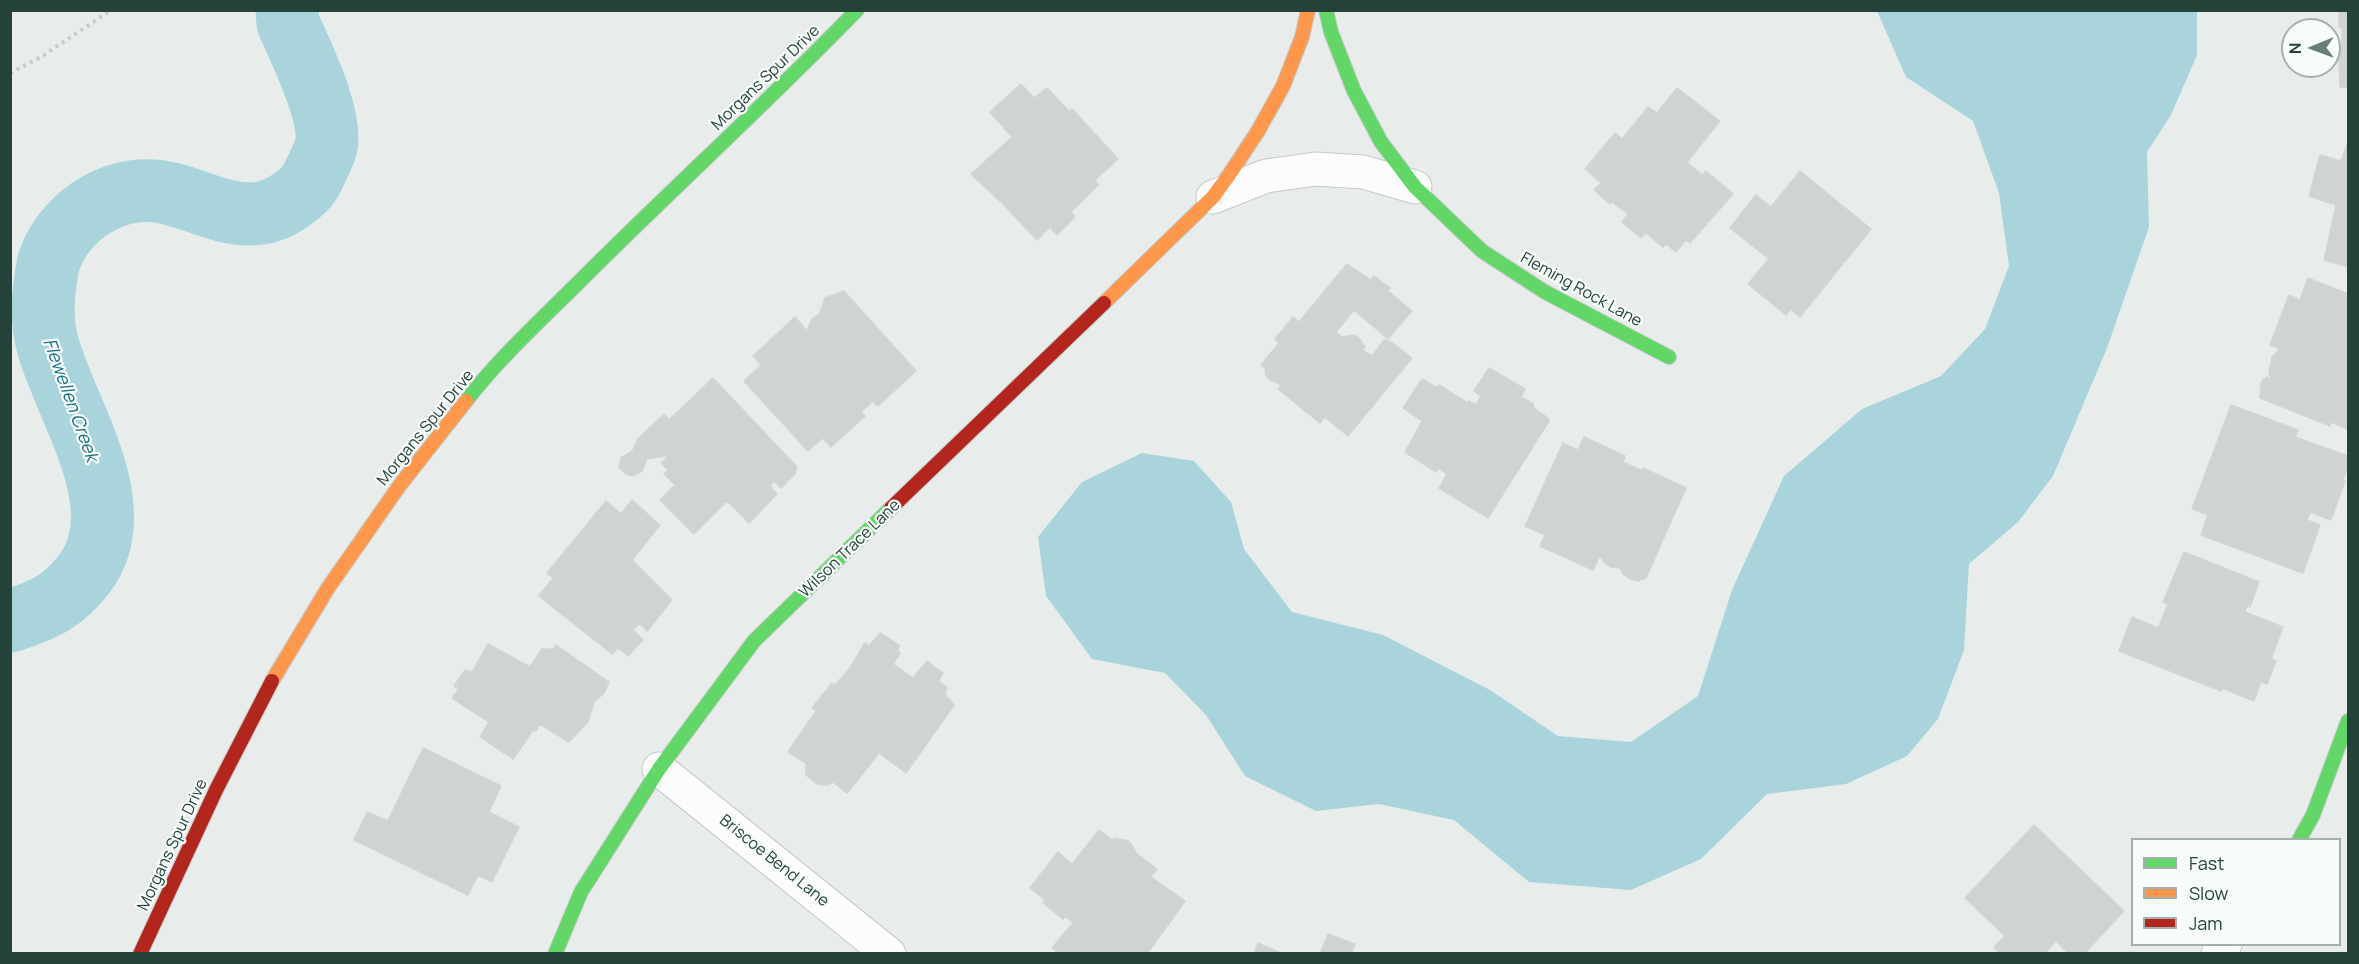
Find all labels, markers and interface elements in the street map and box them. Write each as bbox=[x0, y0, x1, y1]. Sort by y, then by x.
north arrow bbox=[2281, 18, 2341, 78]
street label: Morgans Spur Drive bbox=[708, 21, 824, 135]
text: N bbox=[2284, 42, 2306, 54]
street label: Fleming Rock Lane bbox=[1517, 249, 1645, 331]
water label: Flewellen Creek bbox=[38, 335, 102, 465]
street label: Morgans Spur Drive bbox=[374, 366, 478, 490]
street label: Wilson Trace Lane bbox=[796, 496, 904, 602]
street label: Morgans Spur Drive bbox=[134, 776, 212, 914]
street label: Briscoe Bend Lane bbox=[715, 811, 833, 911]
legend bbox=[2131, 838, 2341, 946]
text: Fast bbox=[2189, 851, 2224, 875]
text: Slow bbox=[2189, 881, 2228, 905]
text: Jam bbox=[2189, 911, 2223, 935]

